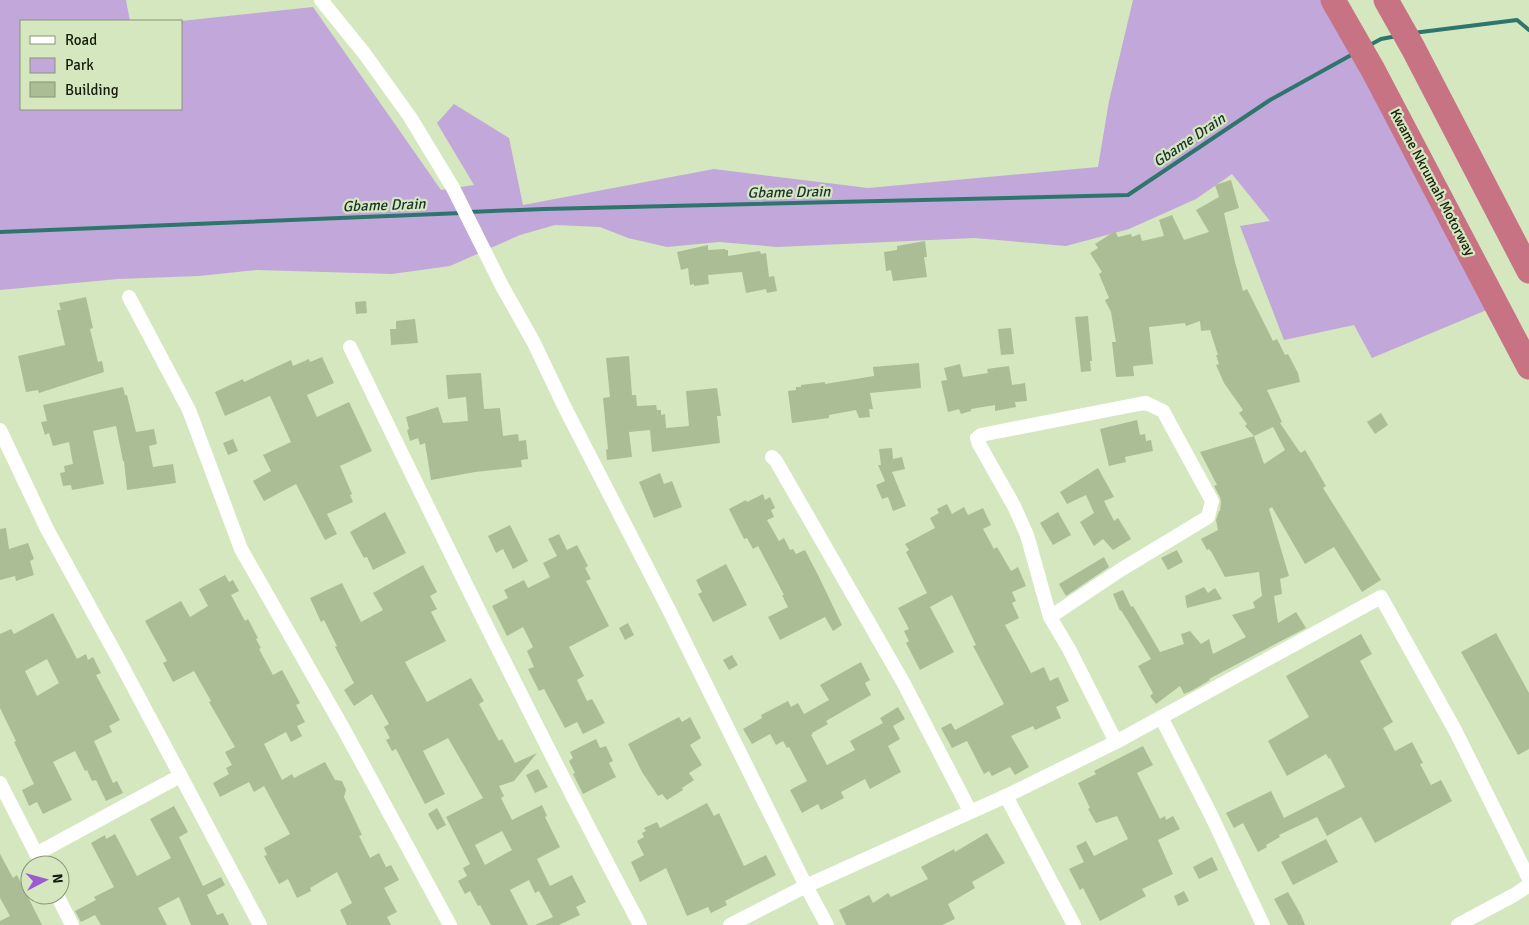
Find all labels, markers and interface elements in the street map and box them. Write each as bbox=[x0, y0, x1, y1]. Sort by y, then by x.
legend bbox=[20, 20, 182, 110]
text: Road bbox=[65, 31, 97, 49]
text: Park bbox=[65, 56, 94, 74]
text: Building bbox=[65, 81, 119, 99]
street label: Kwame Nkrumah Motorway bbox=[1387, 106, 1479, 259]
water label: Gbame Drain bbox=[1150, 109, 1229, 171]
water label: Gbame Drain bbox=[747, 182, 831, 202]
water label: Gbame Drain bbox=[342, 195, 427, 215]
north arrow bbox=[20, 855, 70, 905]
text: N bbox=[48, 873, 66, 884]

